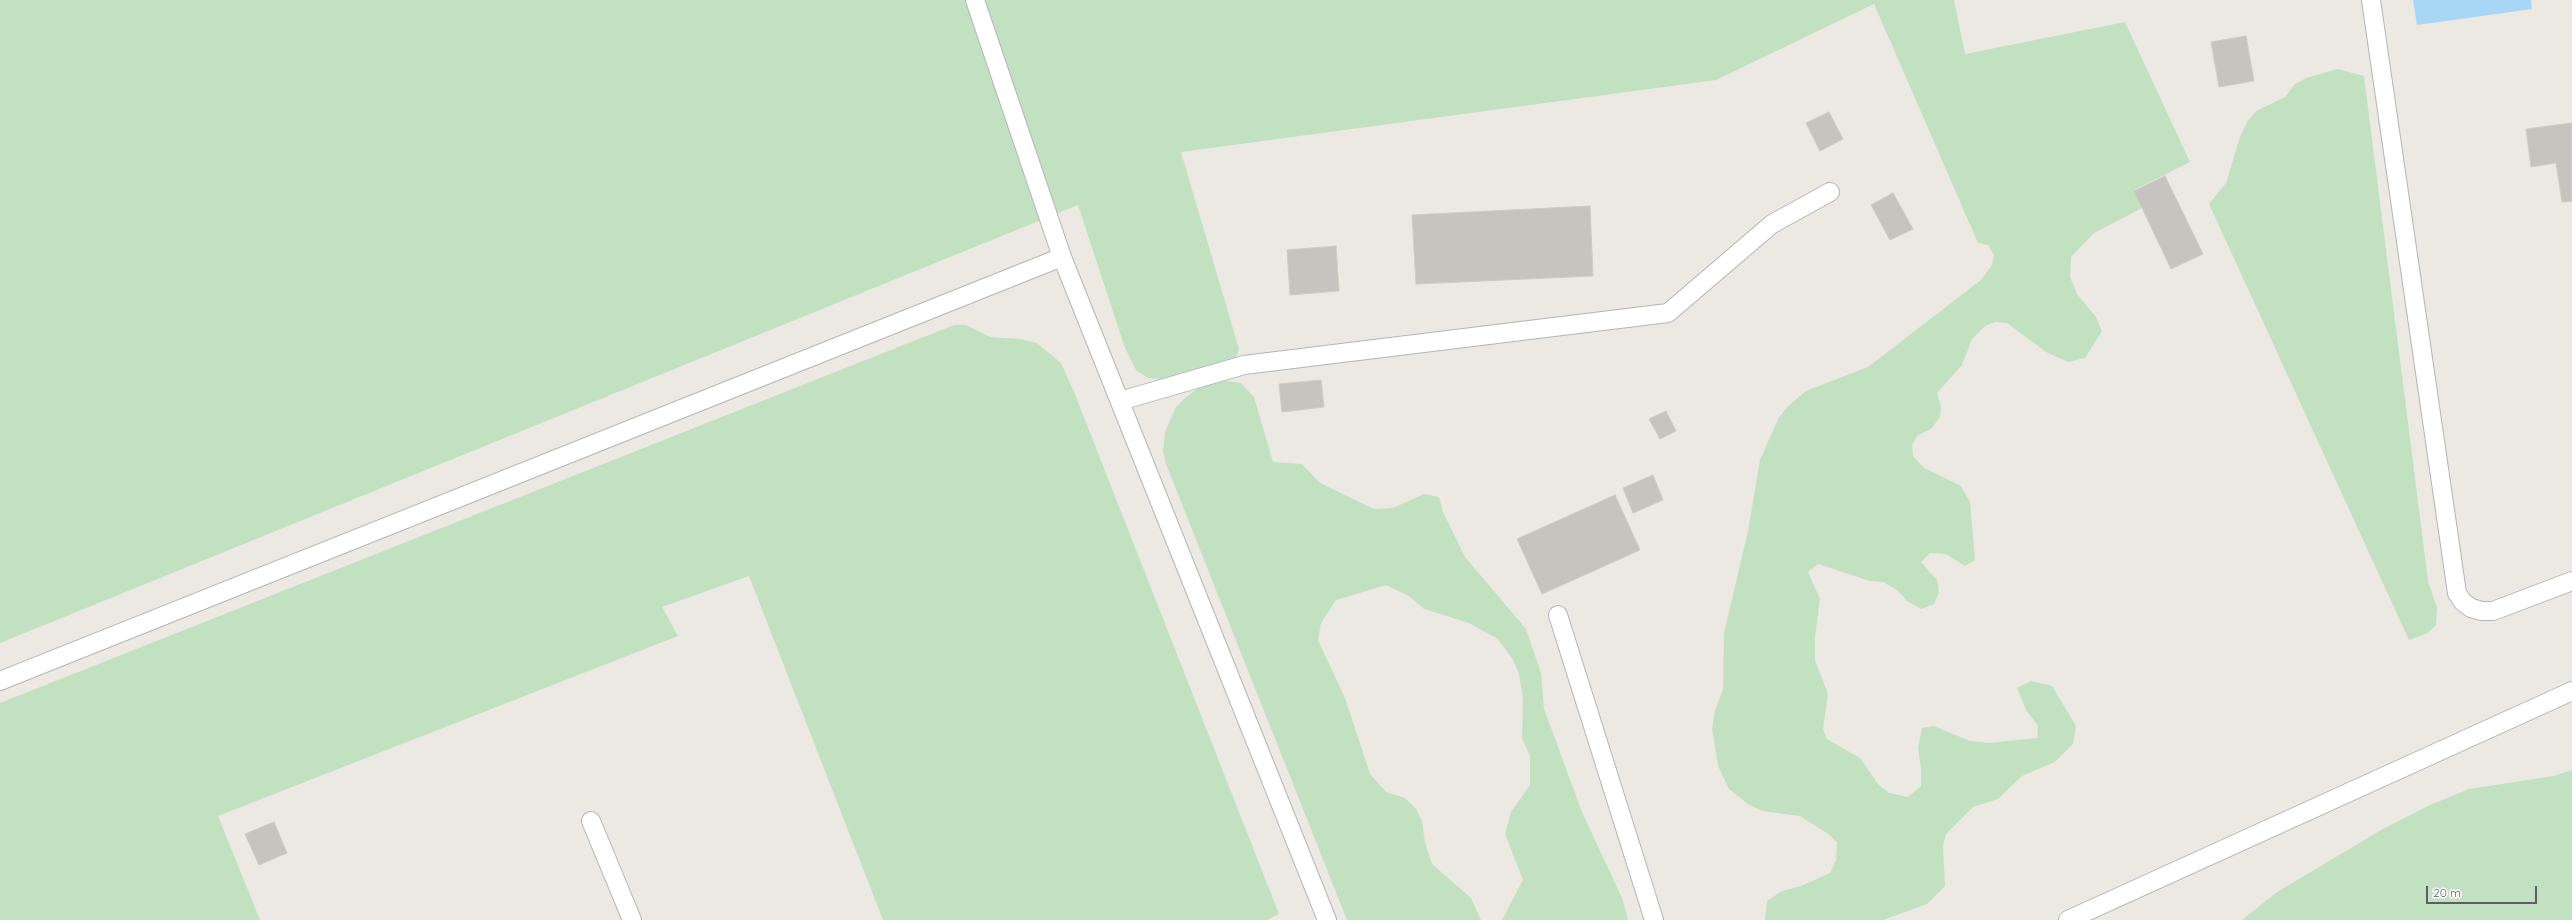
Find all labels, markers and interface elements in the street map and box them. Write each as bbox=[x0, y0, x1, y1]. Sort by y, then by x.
scale bar bbox=[2428, 878, 2539, 904]
text: 20 m bbox=[2433, 885, 2461, 900]

